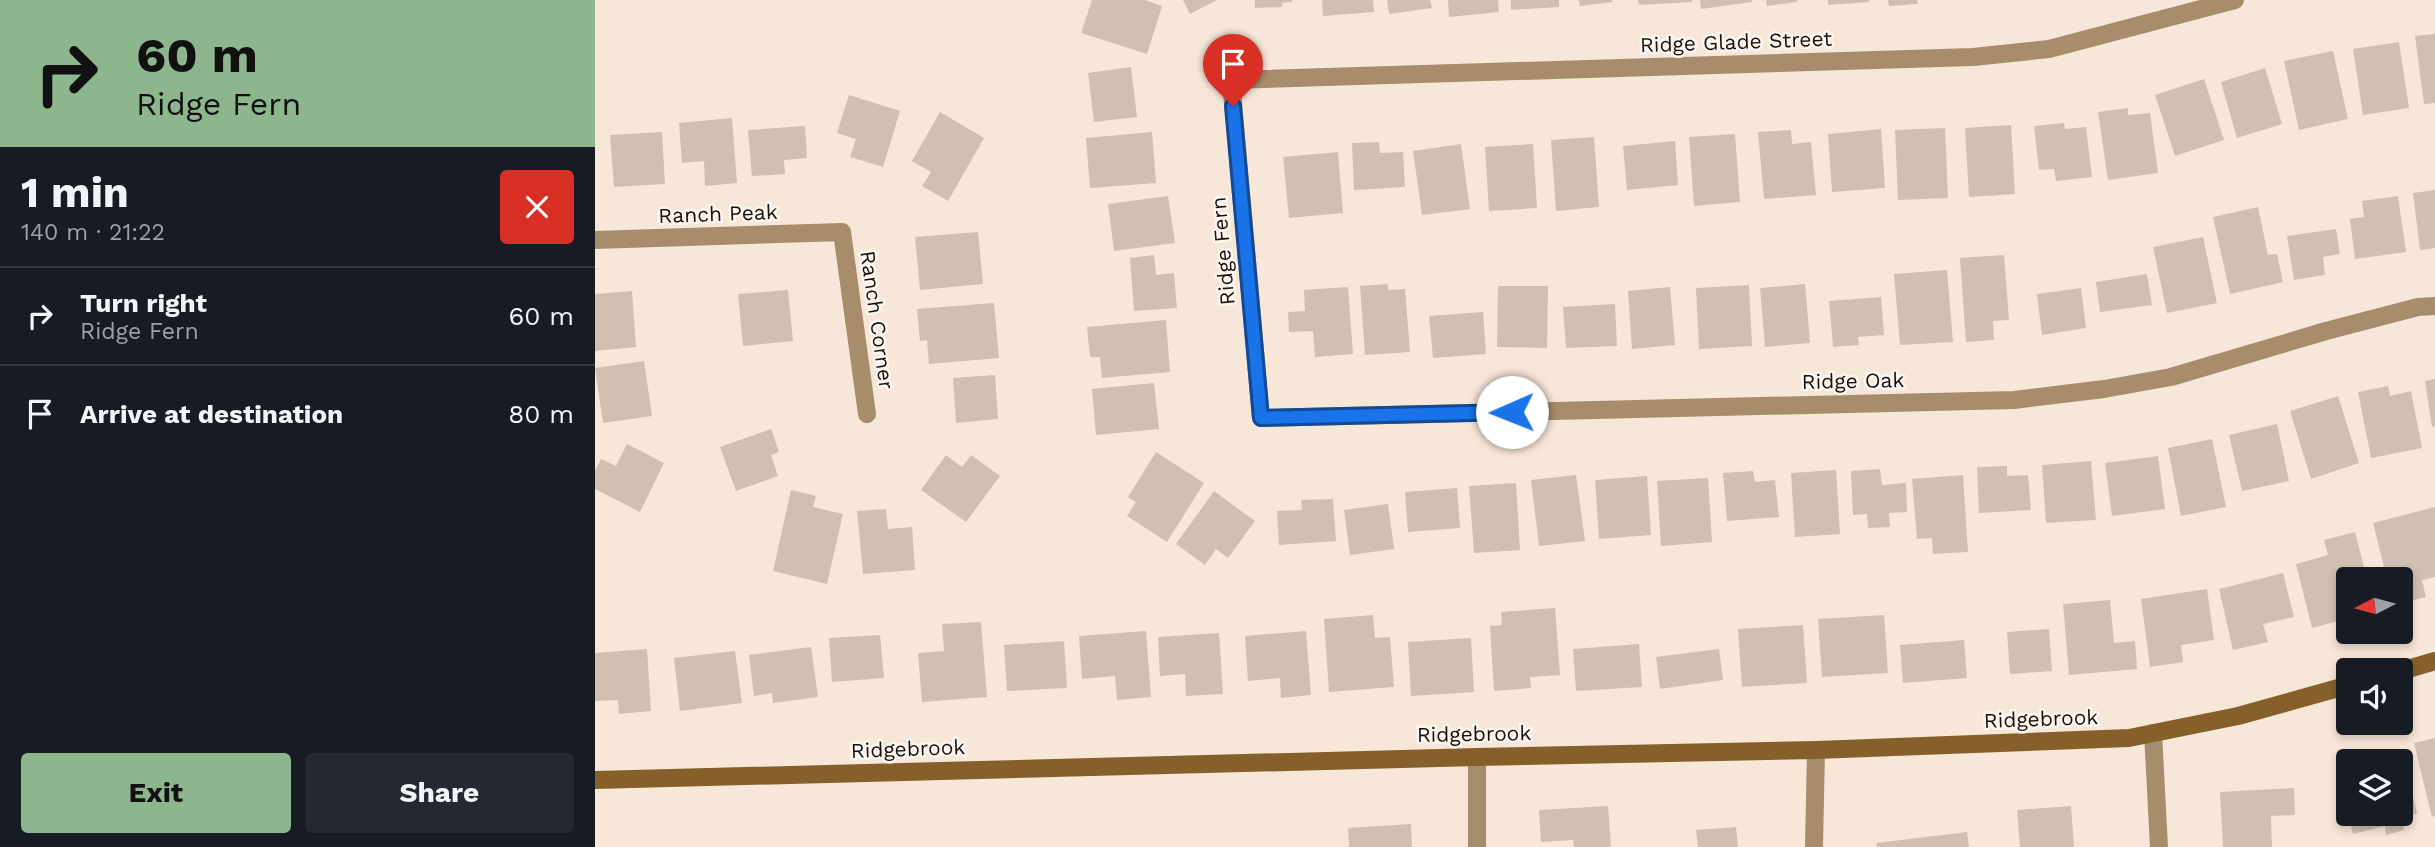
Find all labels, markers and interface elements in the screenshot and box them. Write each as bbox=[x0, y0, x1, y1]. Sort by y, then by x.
text: 60 m bbox=[136, 26, 258, 84]
street label: Ridge Glade Street bbox=[1639, 26, 1833, 57]
icon: right bbox=[21, 28, 112, 119]
pin bbox=[1203, 34, 1263, 106]
icon: arrive bbox=[1214, 45, 1252, 83]
text: Ridge Fern bbox=[136, 85, 301, 123]
text: 1 min bbox=[21, 168, 129, 217]
button: close bbox=[500, 170, 574, 244]
street label: Ridge Fern bbox=[1205, 196, 1240, 306]
street label: Ranch Peak bbox=[658, 199, 778, 228]
text: 140 m · 21:22 bbox=[21, 219, 165, 246]
street label: Ranch Corner bbox=[855, 249, 900, 391]
text: Turn right bbox=[80, 288, 207, 318]
icon: right bbox=[21, 297, 59, 335]
text: 60 m bbox=[508, 301, 574, 331]
text: Ridge Fern bbox=[80, 318, 199, 345]
street label: Ridge Oak bbox=[1801, 367, 1905, 394]
position arrow bbox=[1475, 375, 1549, 449]
icon: arrive bbox=[21, 395, 59, 433]
text: Arrive at destination bbox=[80, 399, 343, 429]
text: 80 m bbox=[508, 399, 574, 429]
north arrow bbox=[2336, 567, 2413, 644]
map controls bbox=[2336, 567, 2413, 826]
button: sound bbox=[2336, 658, 2413, 735]
street label: Ridgebrook bbox=[1983, 704, 2099, 733]
street label: Ridgebrook bbox=[1417, 720, 1531, 747]
street label: Ridgebrook bbox=[850, 734, 966, 763]
button: layers bbox=[2336, 749, 2413, 826]
button: Exit bbox=[21, 753, 291, 833]
button: Share bbox=[305, 753, 574, 833]

